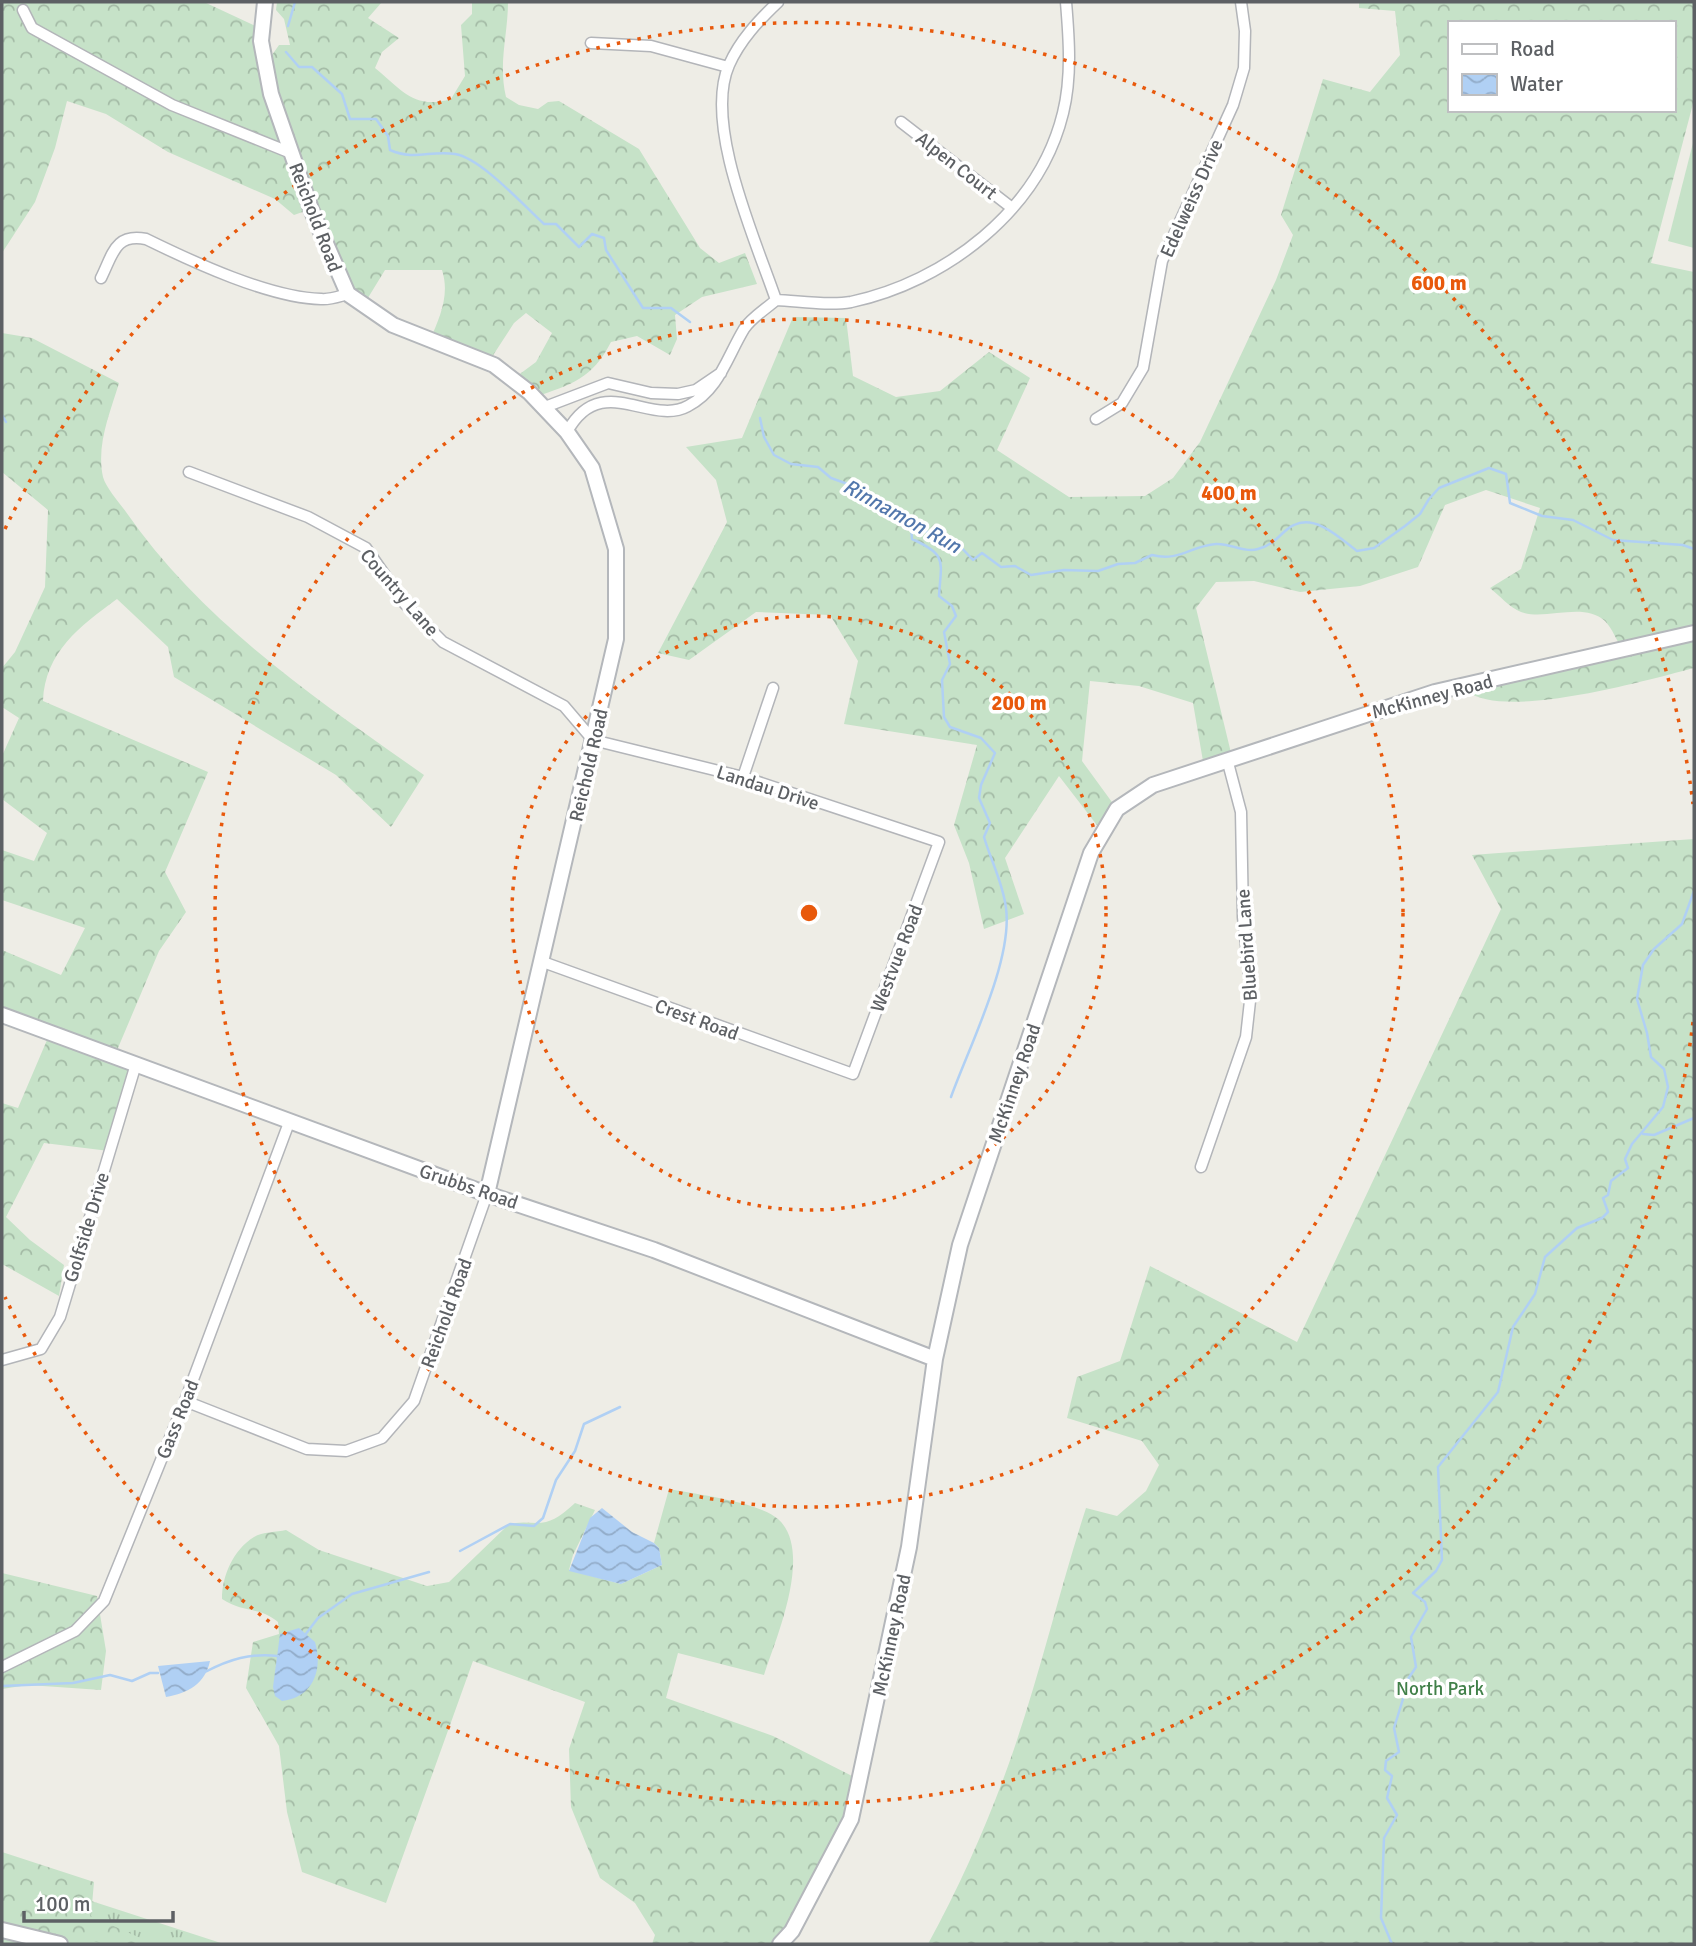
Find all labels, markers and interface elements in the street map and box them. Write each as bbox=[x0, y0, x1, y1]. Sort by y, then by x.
legend bbox=[1448, 21, 1675, 112]
text: Road bbox=[1510, 36, 1555, 62]
text: Water bbox=[1510, 71, 1563, 97]
street label: Alpen Court bbox=[911, 127, 1002, 205]
street label: Edelweiss Drive bbox=[1155, 136, 1229, 261]
street label: Reichold Road bbox=[283, 159, 347, 276]
text: 600 m bbox=[1411, 270, 1467, 296]
water label: Rinnamon Run bbox=[839, 473, 966, 559]
text: 400 m bbox=[1201, 480, 1257, 506]
street label: Country Lane bbox=[355, 544, 444, 641]
street label: McKinney Road bbox=[1369, 669, 1495, 725]
text: 200 m bbox=[991, 690, 1047, 716]
street label: Reichold Road bbox=[564, 706, 614, 824]
street label: Landau Drive bbox=[713, 760, 822, 816]
street label: Bluebird Lane bbox=[1231, 888, 1263, 1002]
centre of rings bbox=[797, 901, 821, 925]
street label: Westvue Road bbox=[865, 901, 928, 1016]
street label: Crest Road bbox=[651, 994, 742, 1046]
street label: McKinney Road bbox=[983, 1021, 1047, 1146]
street label: Grubbs Road bbox=[416, 1159, 521, 1215]
street label: Golfside Drive bbox=[59, 1169, 115, 1285]
street label: Reichold Road bbox=[416, 1255, 478, 1372]
street label: Gass Road bbox=[151, 1376, 205, 1463]
street label: McKinney Road bbox=[867, 1572, 917, 1699]
park label: North Park bbox=[1396, 1677, 1484, 1701]
scale bar bbox=[24, 1880, 173, 1924]
text: 100 m bbox=[35, 1891, 90, 1917]

